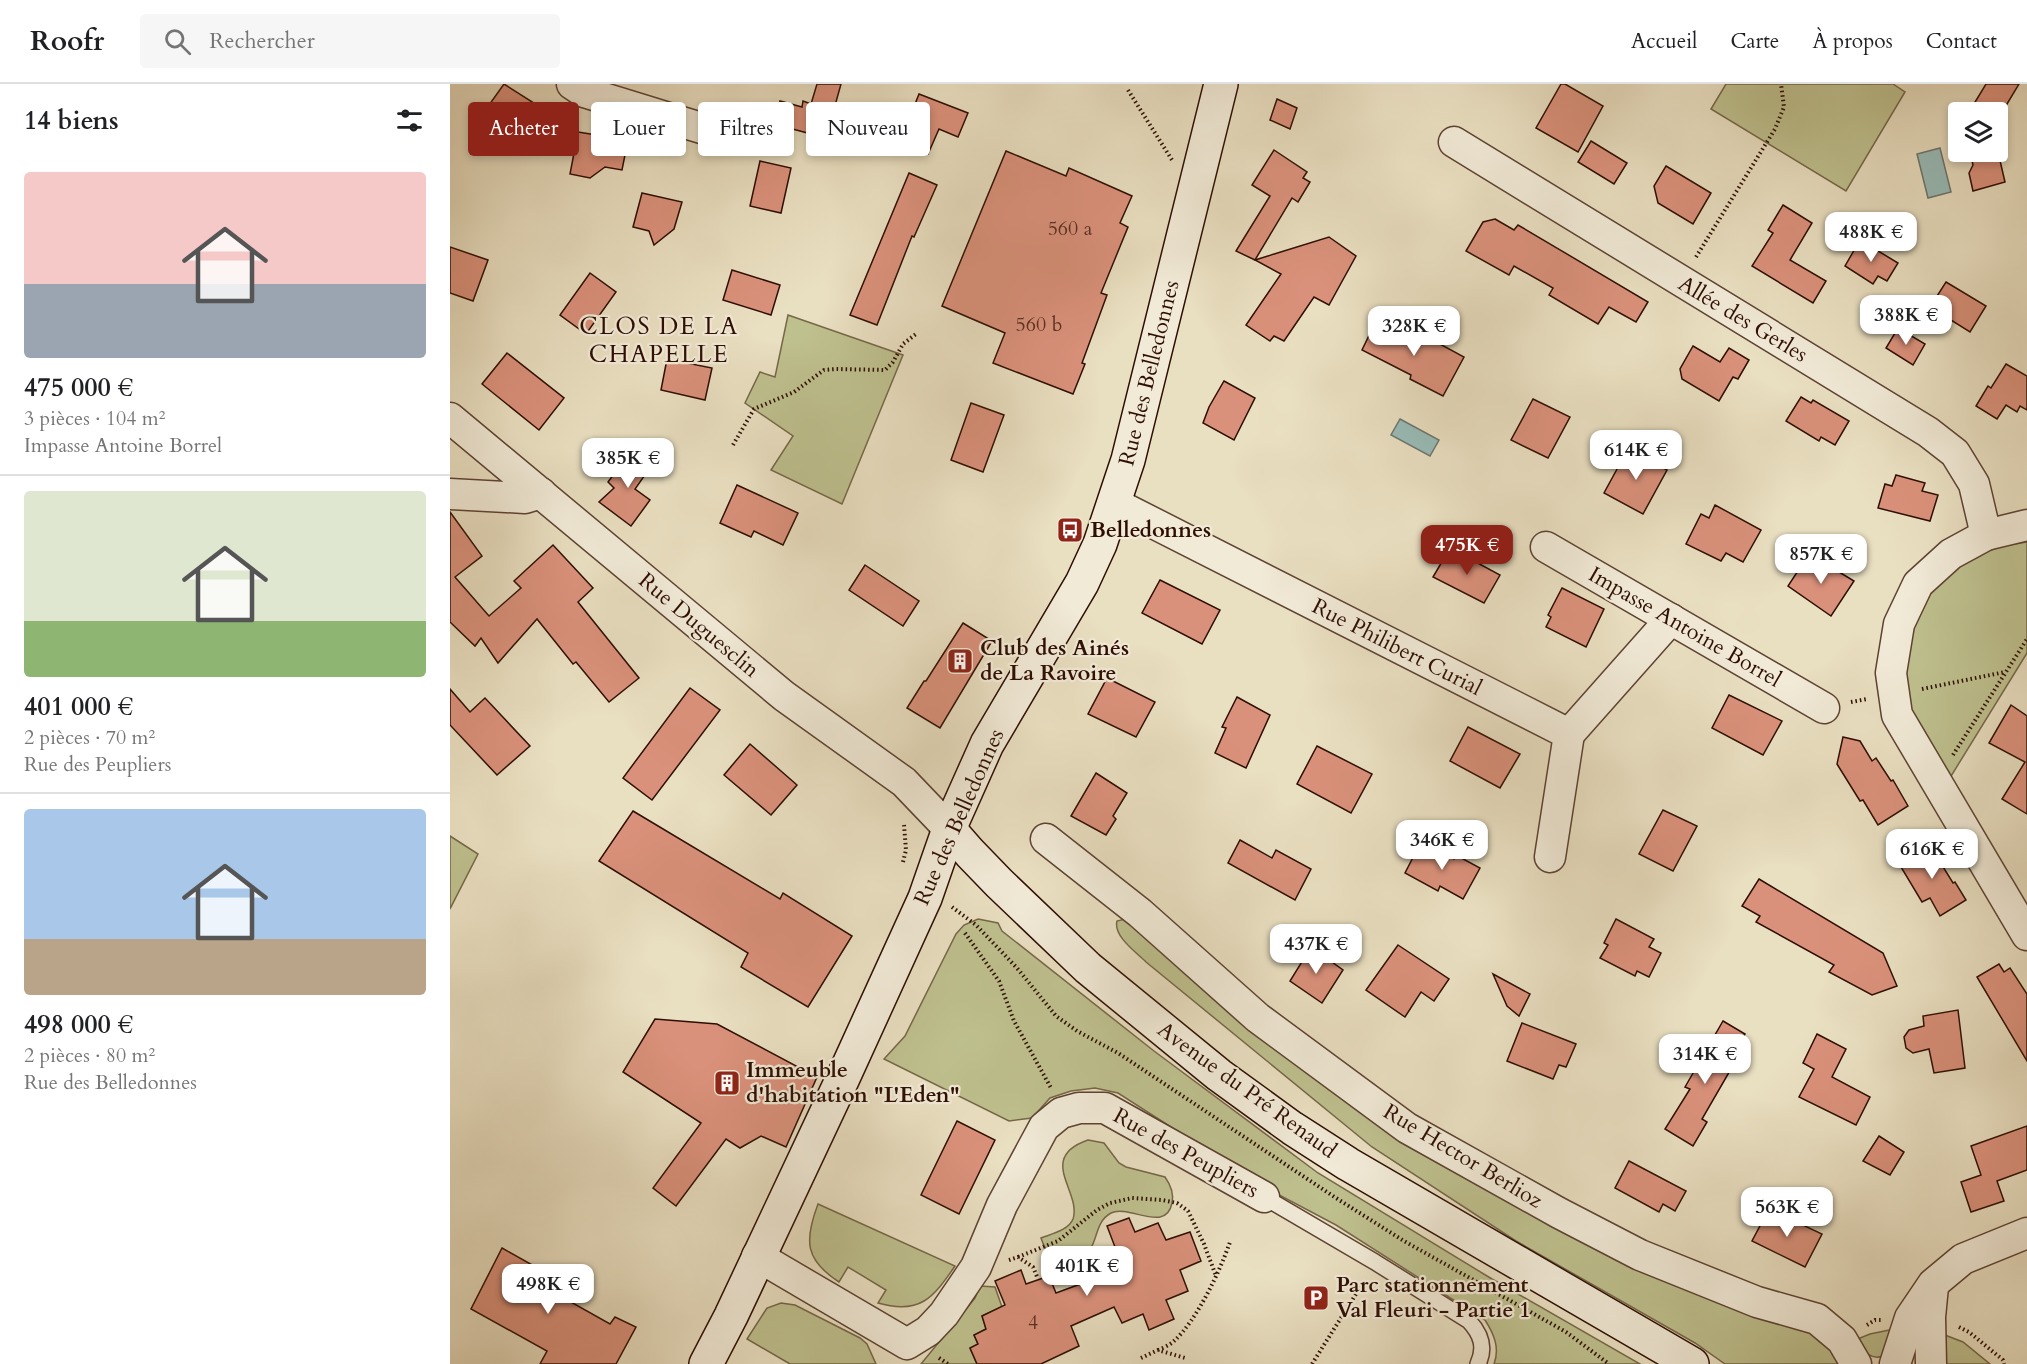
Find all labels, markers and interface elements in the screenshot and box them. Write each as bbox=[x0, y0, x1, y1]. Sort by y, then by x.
search box bbox=[140, 14, 560, 68]
text: Roofr bbox=[30, 22, 104, 60]
icon: search bbox=[161, 25, 194, 58]
text: Rechercher bbox=[209, 26, 315, 56]
text: Accueil bbox=[1631, 27, 1697, 56]
text: Carte bbox=[1730, 27, 1779, 56]
text: À propos bbox=[1812, 27, 1893, 56]
text: Contact bbox=[1926, 27, 1997, 56]
chip: Acheter bbox=[468, 102, 579, 156]
chip: Louer bbox=[591, 102, 686, 156]
chip: Filtres bbox=[698, 102, 794, 156]
chip: Nouveau bbox=[806, 102, 930, 156]
map controls bbox=[1948, 102, 2008, 162]
button: layers bbox=[1948, 102, 2008, 162]
text: 14 biens bbox=[24, 103, 119, 138]
icon: filters bbox=[393, 104, 426, 137]
icon: home bbox=[171, 211, 279, 319]
pin: 488K € bbox=[1822, 212, 1920, 263]
house number: 560 a bbox=[1048, 215, 1093, 242]
text: 488K € bbox=[1839, 218, 1903, 245]
street label: Allée des Gerles bbox=[1673, 269, 1813, 369]
street label: Rue des Belledonnes bbox=[1111, 277, 1187, 469]
pin: 388K € bbox=[1857, 295, 1955, 346]
text: 388K € bbox=[1874, 301, 1938, 328]
pin: 328K € bbox=[1365, 306, 1463, 357]
district label: CLOS DE LA CHAPELLE bbox=[579, 310, 739, 371]
house number: 560 b bbox=[1016, 311, 1062, 338]
text: 328K € bbox=[1382, 312, 1446, 339]
text: 475 000 € bbox=[24, 370, 133, 405]
text: 3 pièces · 104 m² bbox=[24, 405, 165, 432]
pin: 614K € bbox=[1587, 430, 1685, 481]
text: Impasse Antoine Borrel bbox=[24, 432, 222, 459]
text: 614K € bbox=[1604, 436, 1668, 463]
pin: 385K € bbox=[579, 438, 677, 489]
text: 385K € bbox=[596, 444, 660, 471]
bus stop icon: Belledonnes bbox=[1055, 515, 1085, 545]
place label: Belledonnes bbox=[1090, 515, 1211, 545]
pin: 475K € bbox=[1418, 525, 1516, 576]
icon: home bbox=[171, 530, 279, 638]
text: 475K € bbox=[1435, 531, 1499, 558]
pin: 857K € bbox=[1772, 534, 1870, 585]
text: 857K € bbox=[1789, 540, 1853, 567]
street label: Impasse Antoine Borrel bbox=[1583, 560, 1787, 695]
street label: Rue Duguesclin bbox=[632, 566, 766, 685]
street label: Rue Philibert Curial bbox=[1307, 591, 1488, 703]
place label: Club des Ainés de La Ravoire bbox=[980, 633, 1129, 688]
building icon: Club des Ainés de La Ravoire bbox=[945, 646, 975, 676]
text: 401 000 € bbox=[24, 689, 133, 724]
text: 2 pièces · 70 m² bbox=[24, 724, 155, 751]
street label: Rue des Belledonnes bbox=[907, 724, 1011, 910]
text: Rue des Peupliers bbox=[24, 751, 171, 778]
pin: 346K € bbox=[1393, 820, 1491, 871]
text: 346K € bbox=[1410, 826, 1474, 853]
pin: 616K € bbox=[1883, 829, 1981, 880]
text: 616K € bbox=[1900, 835, 1964, 862]
icon: home bbox=[171, 848, 279, 956]
pin: 437K € bbox=[1267, 924, 1365, 975]
text: 437K € bbox=[1284, 930, 1348, 957]
text: 498 000 € bbox=[24, 1007, 133, 1042]
street label: Avenue du Pré Renaud bbox=[1151, 1015, 1343, 1165]
pin: 314K € bbox=[1656, 1034, 1754, 1085]
text: 314K € bbox=[1673, 1040, 1737, 1067]
text: 2 pièces · 80 m² bbox=[24, 1042, 155, 1069]
place label: Immeuble d'habitation "L'Eden" bbox=[746, 1055, 960, 1110]
building icon: Immeuble d'habitation "L'Eden" bbox=[712, 1068, 742, 1098]
text: Rue des Belledonnes bbox=[24, 1069, 197, 1096]
street label: Rue Hector Berlioz bbox=[1378, 1097, 1548, 1216]
street label: Rue des Peupliers bbox=[1108, 1101, 1264, 1205]
pin: 563K € bbox=[1738, 1187, 1836, 1238]
text: 563K € bbox=[1755, 1193, 1819, 1220]
pin: 401K € bbox=[1038, 1246, 1136, 1297]
text: 401K € bbox=[1055, 1252, 1119, 1279]
pin: 498K € bbox=[499, 1264, 597, 1315]
text: 498K € bbox=[516, 1270, 580, 1297]
place label: Parc stationnement Val Fleuri - Partie 1 bbox=[1336, 1270, 1531, 1325]
parking icon: Parc stationnement Val Fleuri - Partie 1 bbox=[1301, 1283, 1331, 1313]
house number: 4 bbox=[1028, 1309, 1038, 1336]

